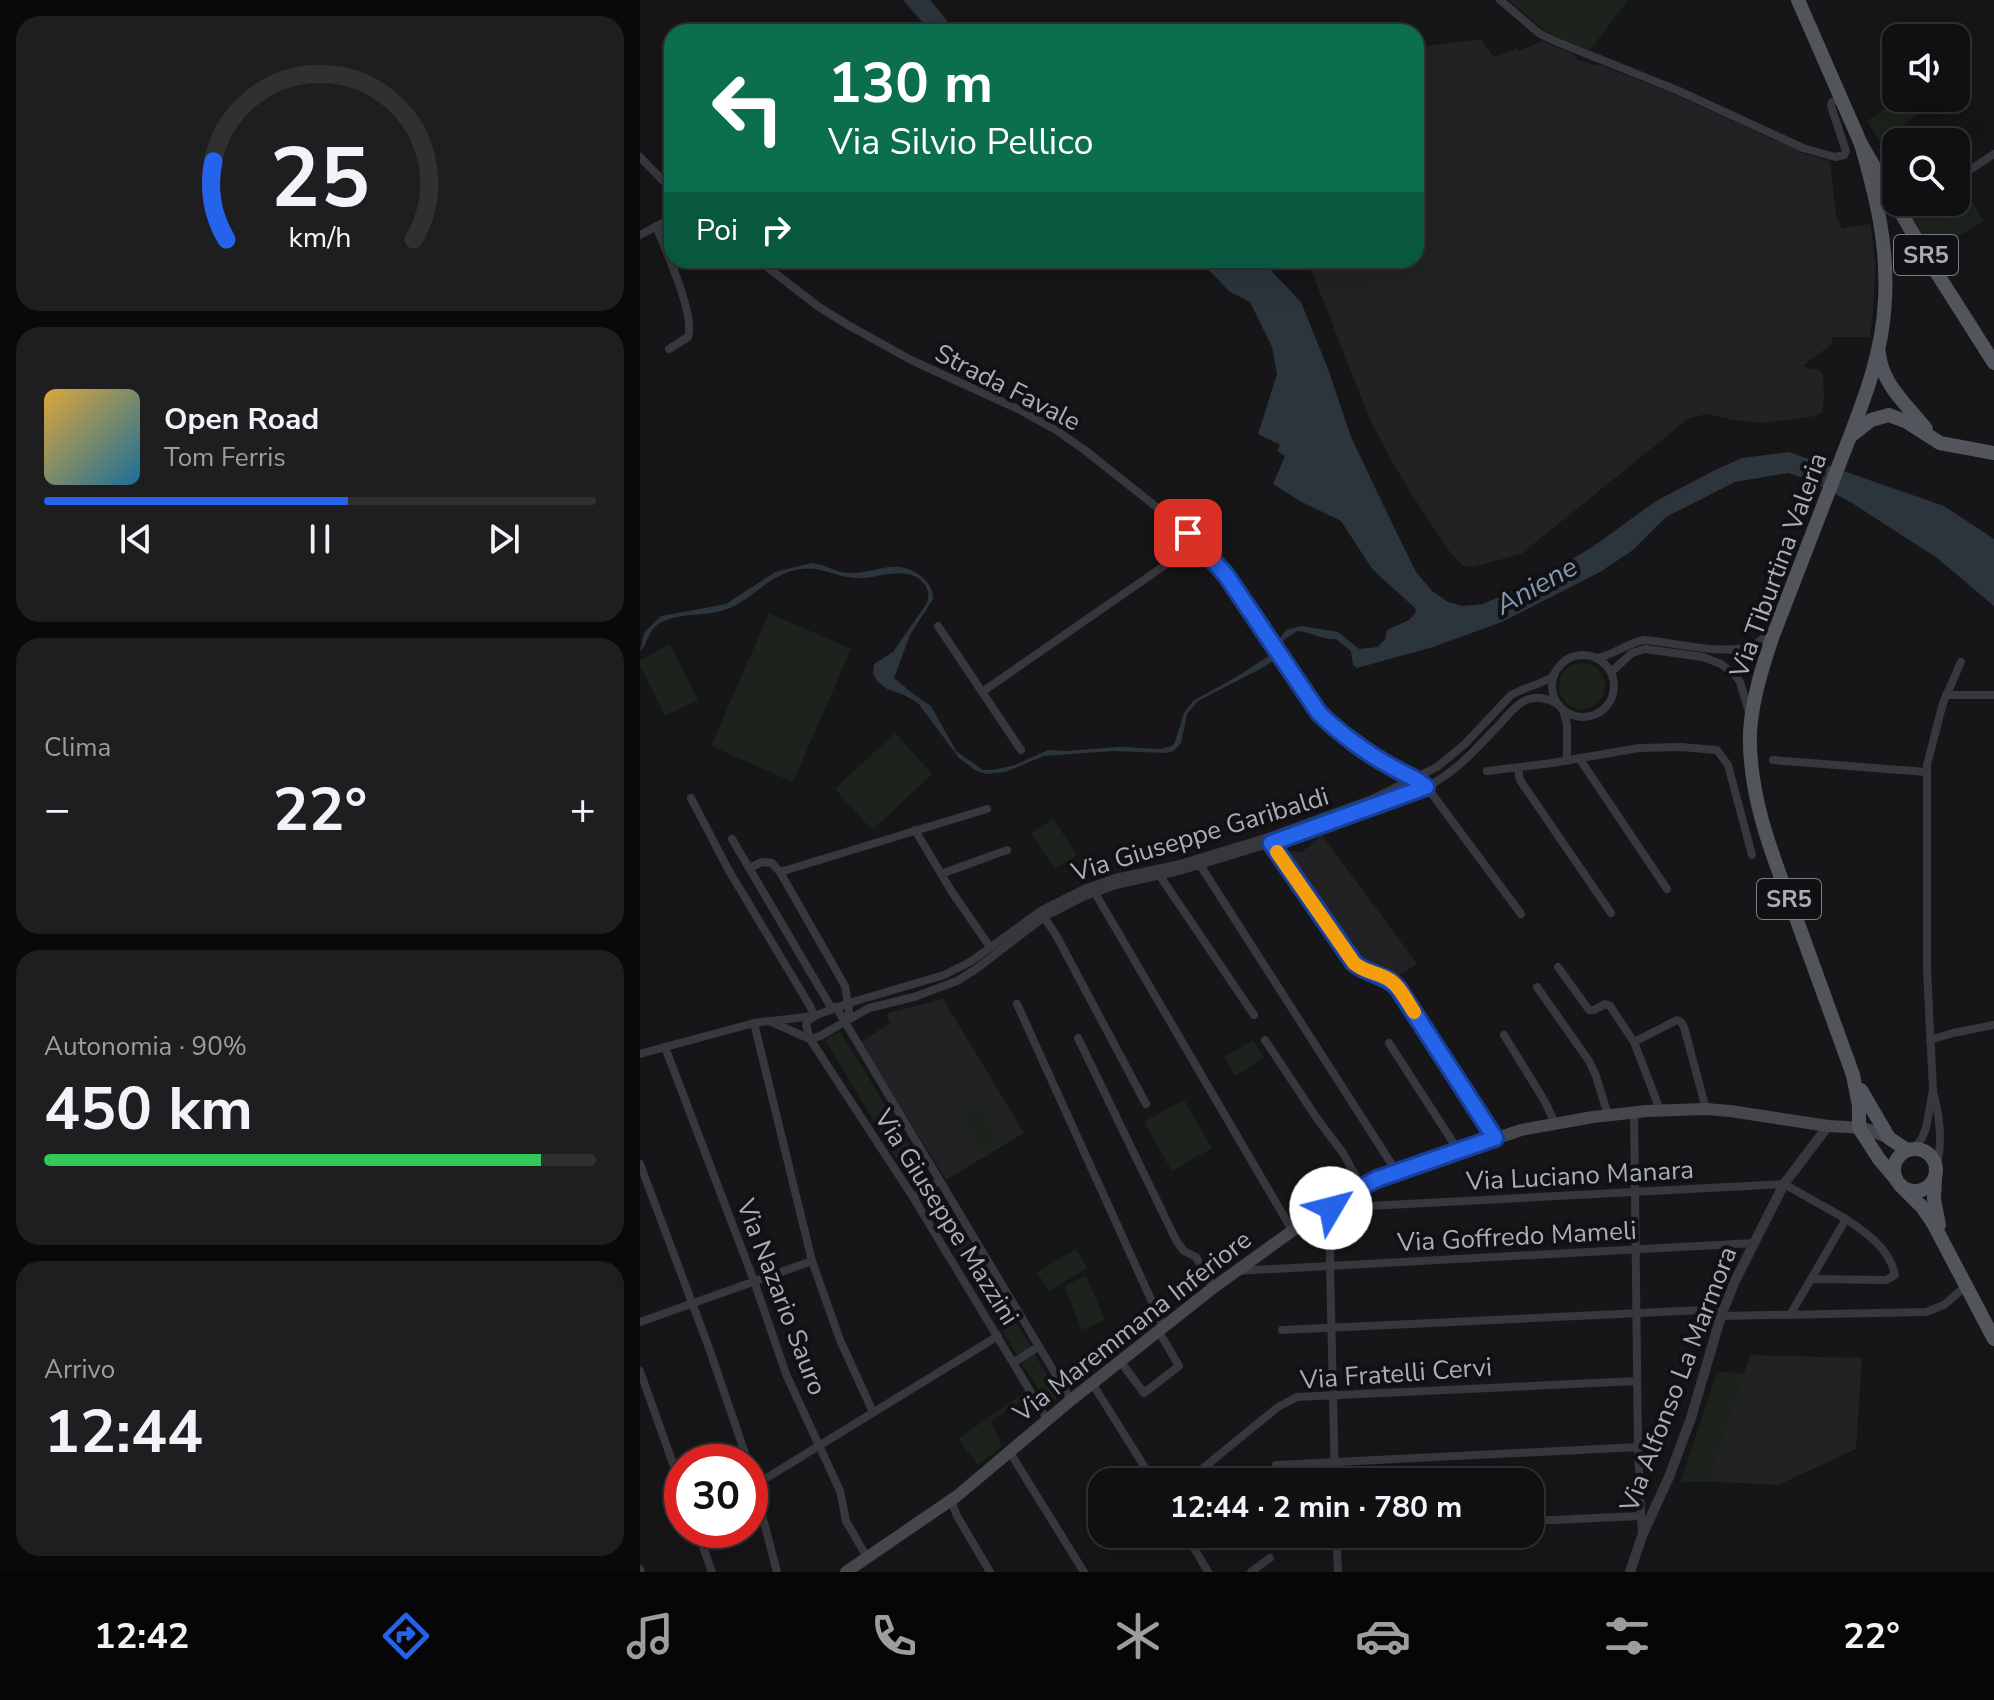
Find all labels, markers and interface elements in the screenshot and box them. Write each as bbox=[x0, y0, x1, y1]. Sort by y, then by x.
map controls bbox=[1882, 24, 1970, 216]
button: sound bbox=[1882, 24, 1970, 112]
text: 130 m bbox=[828, 45, 993, 122]
icon: left bbox=[696, 56, 800, 160]
text: Via Silvio Pellico bbox=[828, 118, 1094, 167]
text: 25 bbox=[270, 121, 370, 234]
button: search bbox=[1882, 128, 1970, 216]
icon: right bbox=[754, 208, 798, 252]
text: Poi bbox=[696, 210, 738, 251]
text: km/h bbox=[289, 218, 351, 257]
road number: SR5 bbox=[1894, 235, 1958, 275]
street label: Strada Favale bbox=[929, 336, 1087, 439]
text: Open Road bbox=[164, 399, 319, 440]
text: Tom Ferris bbox=[164, 440, 286, 475]
street label: Via Tiburtina Valeria bbox=[1721, 448, 1835, 683]
pin bbox=[1154, 499, 1222, 567]
icon: arrive bbox=[1166, 511, 1210, 555]
icon: previous bbox=[114, 517, 158, 561]
icon: pause bbox=[298, 517, 342, 561]
icon: next bbox=[482, 517, 526, 561]
water label: Aniene bbox=[1488, 548, 1584, 624]
text: Clima bbox=[44, 730, 111, 765]
text: 22° bbox=[273, 769, 367, 851]
street label: Via Giuseppe Garibaldi bbox=[1067, 779, 1333, 891]
text: − bbox=[44, 780, 70, 840]
text: + bbox=[570, 780, 596, 840]
road number: SR5 bbox=[1757, 879, 1821, 919]
text: Autonomia · 90% bbox=[44, 1029, 247, 1064]
text: 450 km bbox=[44, 1068, 253, 1150]
street label: Via Giuseppe Mazzini bbox=[865, 1102, 1027, 1332]
street label: Via Luciano Manara bbox=[1464, 1152, 1695, 1199]
position arrow bbox=[1289, 1166, 1373, 1250]
street label: Via Nazario Sauro bbox=[728, 1193, 835, 1400]
street label: Via Goffredo Mameli bbox=[1395, 1213, 1638, 1260]
street label: Via Maremmana Inferiore bbox=[1005, 1222, 1259, 1431]
street label: Via Alfonso La Marmora bbox=[1611, 1241, 1745, 1518]
street label: Via Fratelli Cervi bbox=[1298, 1349, 1493, 1398]
text: Arrivo bbox=[44, 1352, 115, 1387]
text: 12:44 bbox=[44, 1391, 203, 1473]
speed limit sign: 30 bbox=[664, 1444, 768, 1548]
text: 12:44 · 2 min · 780 m bbox=[1170, 1487, 1462, 1528]
icon: directions bbox=[378, 1608, 434, 1664]
icon: music bbox=[622, 1608, 678, 1664]
icon: phone bbox=[866, 1608, 922, 1664]
icon: climate bbox=[1110, 1608, 1166, 1664]
icon: car bbox=[1355, 1608, 1411, 1664]
icon: filters bbox=[1599, 1608, 1655, 1664]
text: 12:42 bbox=[94, 1612, 189, 1661]
text: 22° bbox=[1843, 1612, 1900, 1661]

